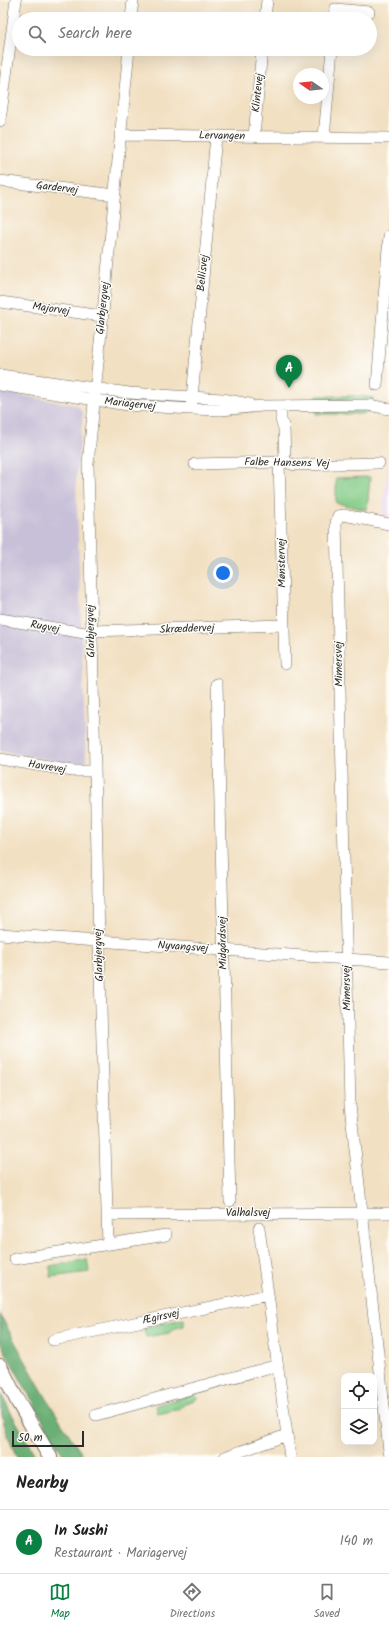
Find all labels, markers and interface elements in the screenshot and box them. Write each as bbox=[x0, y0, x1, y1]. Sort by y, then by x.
search box bbox=[12, 12, 377, 56]
text: Search here bbox=[58, 22, 132, 46]
icon: search bbox=[26, 23, 48, 45]
north arrow bbox=[293, 68, 329, 104]
street label: Klintevej bbox=[247, 71, 269, 113]
street label: Lervangen bbox=[199, 127, 245, 145]
street label: Gardervej bbox=[35, 177, 80, 200]
street label: Bellisvej bbox=[192, 252, 214, 292]
street label: Glarbjergvej bbox=[91, 280, 115, 335]
street label: Majorvej bbox=[31, 297, 72, 321]
pin: A bbox=[276, 355, 302, 388]
street label: Mariagervej bbox=[103, 392, 158, 416]
street label: Falbe Hansens Vej bbox=[244, 453, 331, 473]
street label: Mønstervej bbox=[273, 537, 291, 588]
your location bbox=[213, 563, 233, 583]
street label: Glarbjergvej bbox=[82, 603, 100, 658]
street label: Rugvej bbox=[29, 616, 62, 639]
street label: Skræddervej bbox=[159, 619, 216, 639]
street label: Mimersvej bbox=[330, 640, 348, 687]
street label: Havrevej bbox=[27, 755, 68, 779]
street label: Midgårdsvej bbox=[214, 915, 232, 970]
street label: Glarbjergvej bbox=[89, 927, 109, 982]
street label: Nyvangsvej bbox=[157, 936, 210, 958]
street label: Mimersvej bbox=[338, 964, 356, 1011]
street label: Valhalsvej bbox=[226, 1204, 271, 1222]
street label: Ægirsvej bbox=[141, 1304, 182, 1330]
map controls bbox=[341, 1373, 377, 1445]
button: locate bbox=[341, 1373, 377, 1409]
button: layers bbox=[341, 1409, 377, 1445]
scale bar bbox=[12, 1429, 84, 1448]
text: 50 m bbox=[18, 1429, 43, 1447]
text: Nearby bbox=[16, 1470, 68, 1497]
text: In Sushi bbox=[54, 1519, 108, 1543]
text: A bbox=[25, 1531, 33, 1552]
text: 140 m bbox=[340, 1531, 373, 1552]
text: Restaurant · Mariagervej bbox=[54, 1543, 187, 1564]
tab: Map bbox=[49, 1581, 71, 1623]
tab: Directions bbox=[170, 1581, 215, 1623]
tab: Saved bbox=[314, 1581, 340, 1623]

